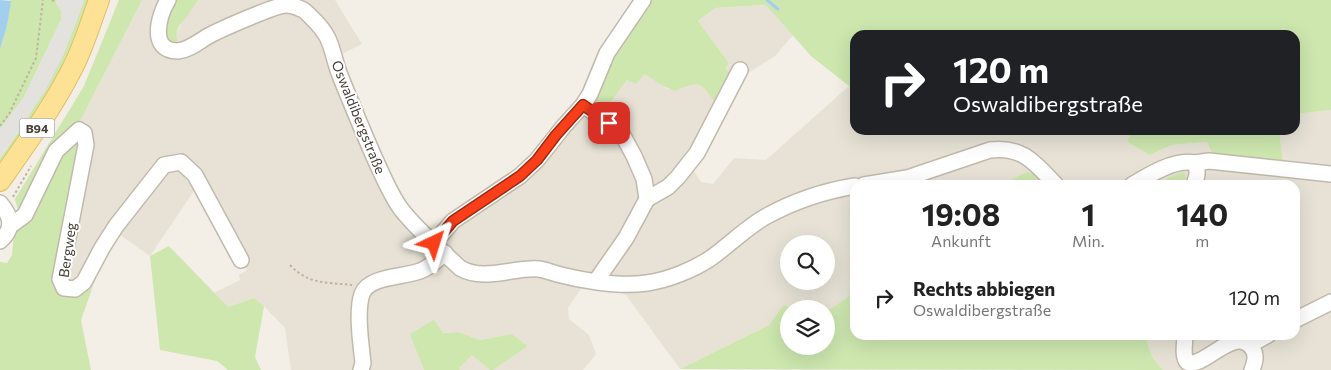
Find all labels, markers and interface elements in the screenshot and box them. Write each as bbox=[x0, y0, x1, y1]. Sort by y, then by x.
text: 120 m bbox=[953, 47, 1049, 90]
icon: right bbox=[870, 50, 935, 115]
street label: Oswaldibergstraße bbox=[328, 58, 390, 176]
text: Oswaldibergstraße bbox=[953, 90, 1143, 117]
pin bbox=[588, 102, 630, 144]
icon: arrive bbox=[595, 109, 623, 137]
road number: B94 bbox=[20, 119, 54, 138]
text: 19:08 bbox=[922, 195, 1000, 232]
text: 1 bbox=[1081, 195, 1095, 232]
text: 140 bbox=[1176, 195, 1228, 232]
position arrow bbox=[407, 216, 459, 268]
street label: Bergweg bbox=[55, 221, 79, 279]
text: Ankunft bbox=[931, 231, 991, 250]
text: Min. bbox=[1072, 231, 1104, 250]
text: m bbox=[1195, 231, 1209, 250]
map controls bbox=[780, 235, 835, 355]
button: search bbox=[780, 235, 835, 290]
text: Rechts abbiegen bbox=[913, 277, 1055, 300]
icon: right bbox=[870, 284, 898, 312]
text: 120 m bbox=[1229, 286, 1280, 309]
button: layers bbox=[780, 300, 835, 355]
text: Oswaldibergstraße bbox=[913, 300, 1051, 319]

